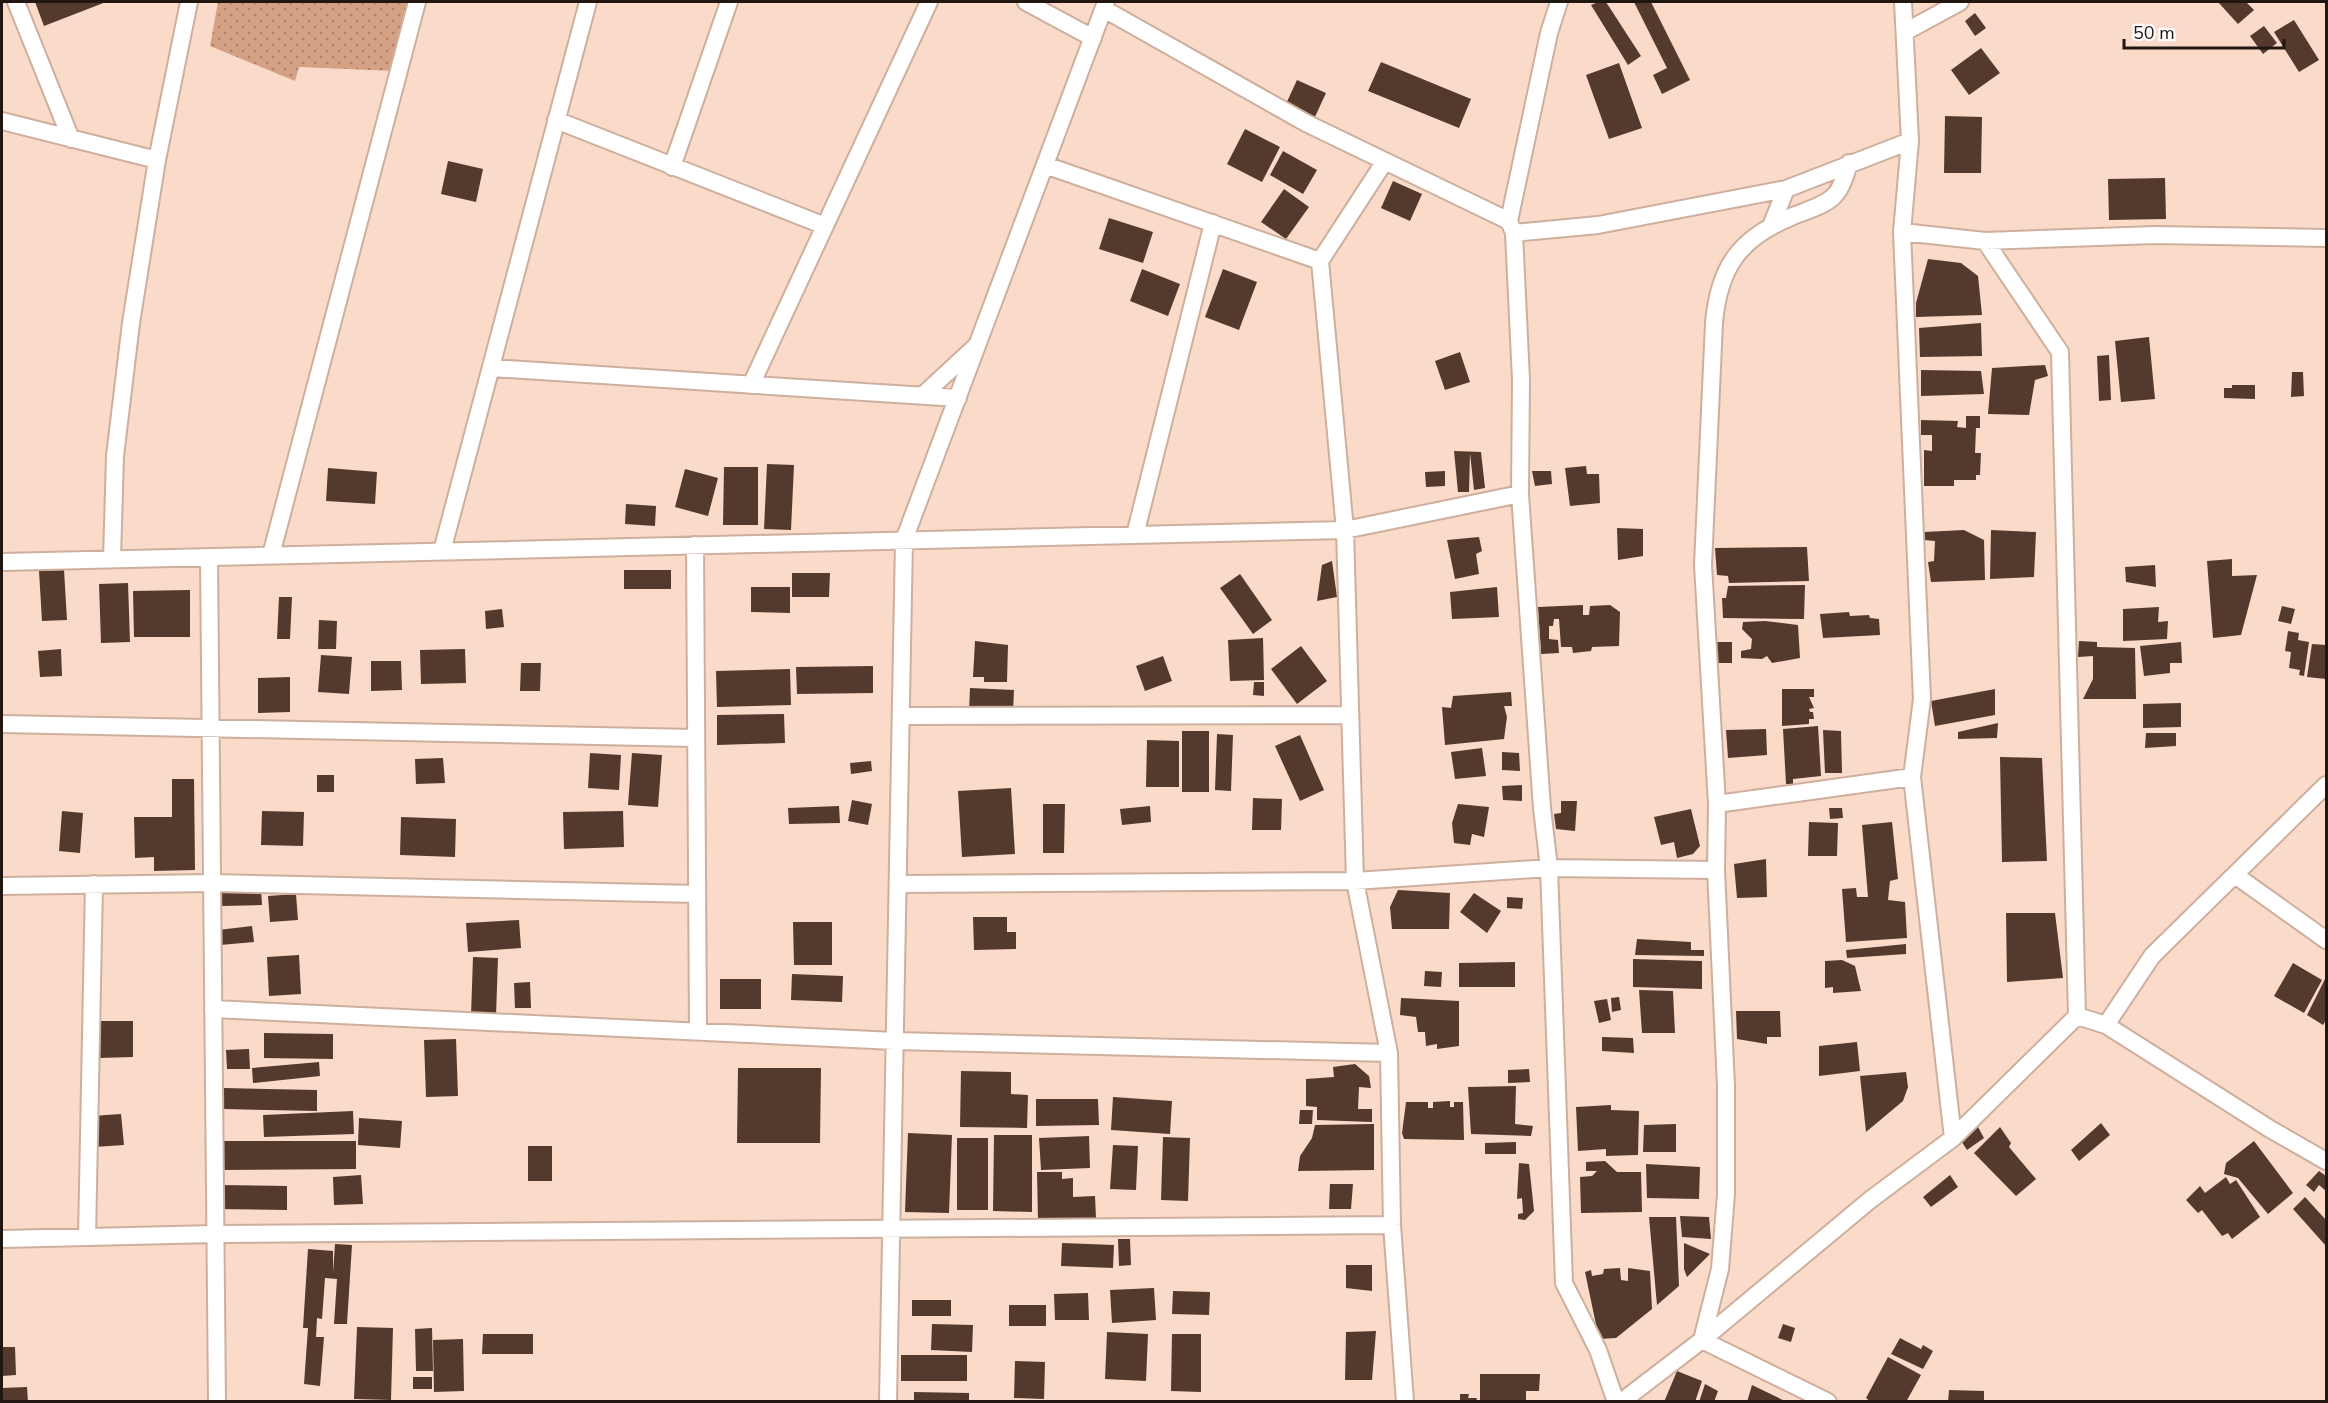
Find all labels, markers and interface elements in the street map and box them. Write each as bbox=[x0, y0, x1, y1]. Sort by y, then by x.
scale bar bbox=[2124, 12, 2284, 50]
text: 50 m bbox=[2133, 21, 2175, 45]

